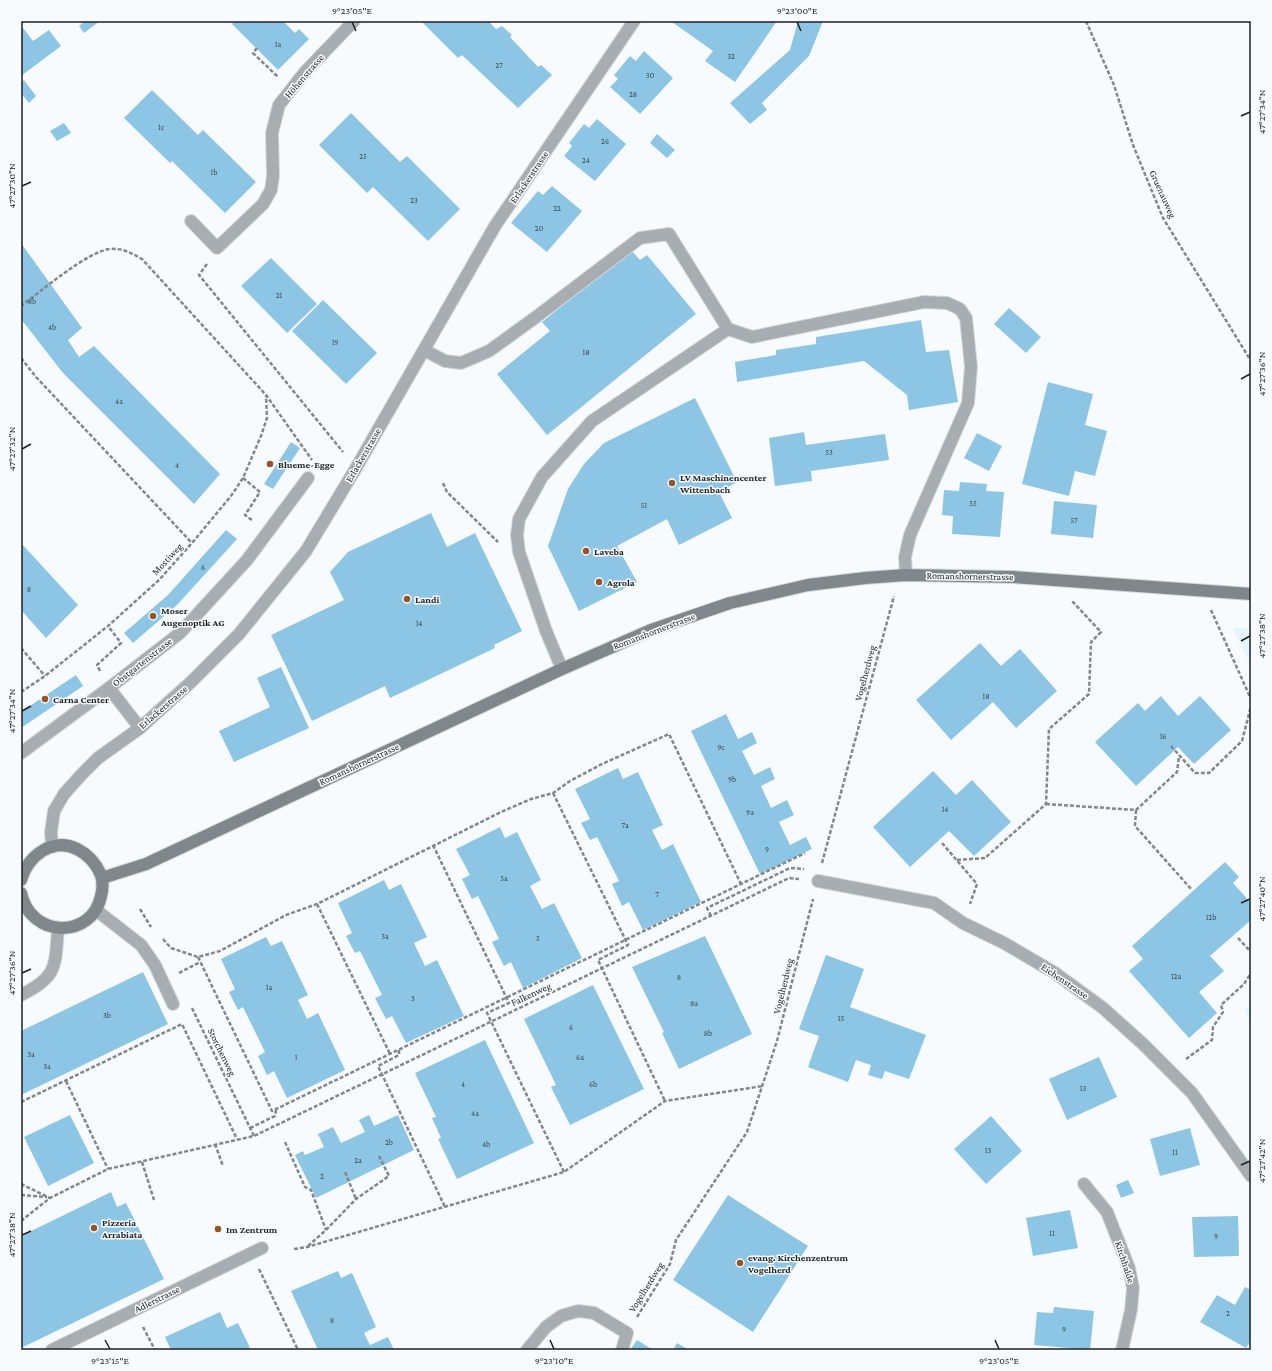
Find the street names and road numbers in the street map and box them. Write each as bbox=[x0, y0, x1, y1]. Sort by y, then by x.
street label: Höhenstrasse bbox=[282, 52, 326, 100]
street label: Erlackerstrasse bbox=[508, 148, 551, 205]
street label: Gruenauweg bbox=[1148, 168, 1179, 220]
street label: Erlackerstrasse bbox=[343, 426, 383, 484]
street label: Mostiweg bbox=[149, 541, 185, 577]
street label: Romanshornerstrasse bbox=[926, 570, 1014, 582]
street label: Romanshornerstrasse bbox=[611, 610, 697, 652]
street label: Obstgartenstrasse bbox=[110, 635, 174, 689]
street label: Vogelherdweg bbox=[852, 644, 878, 702]
street label: Erlackerstrasse bbox=[137, 683, 190, 731]
street label: Romanshornerstrasse bbox=[317, 740, 401, 787]
street label: Vogelherdweg bbox=[771, 957, 795, 1015]
street label: Eichenstrasse bbox=[1039, 961, 1091, 1001]
street label: Falkenweg bbox=[509, 980, 553, 1008]
street label: Storchenweg bbox=[206, 1026, 238, 1078]
street label: Kirchhalde bbox=[1113, 1240, 1137, 1285]
street label: Vogelherdweg bbox=[626, 1260, 666, 1314]
street label: Adlerstrasse bbox=[133, 1283, 182, 1315]

